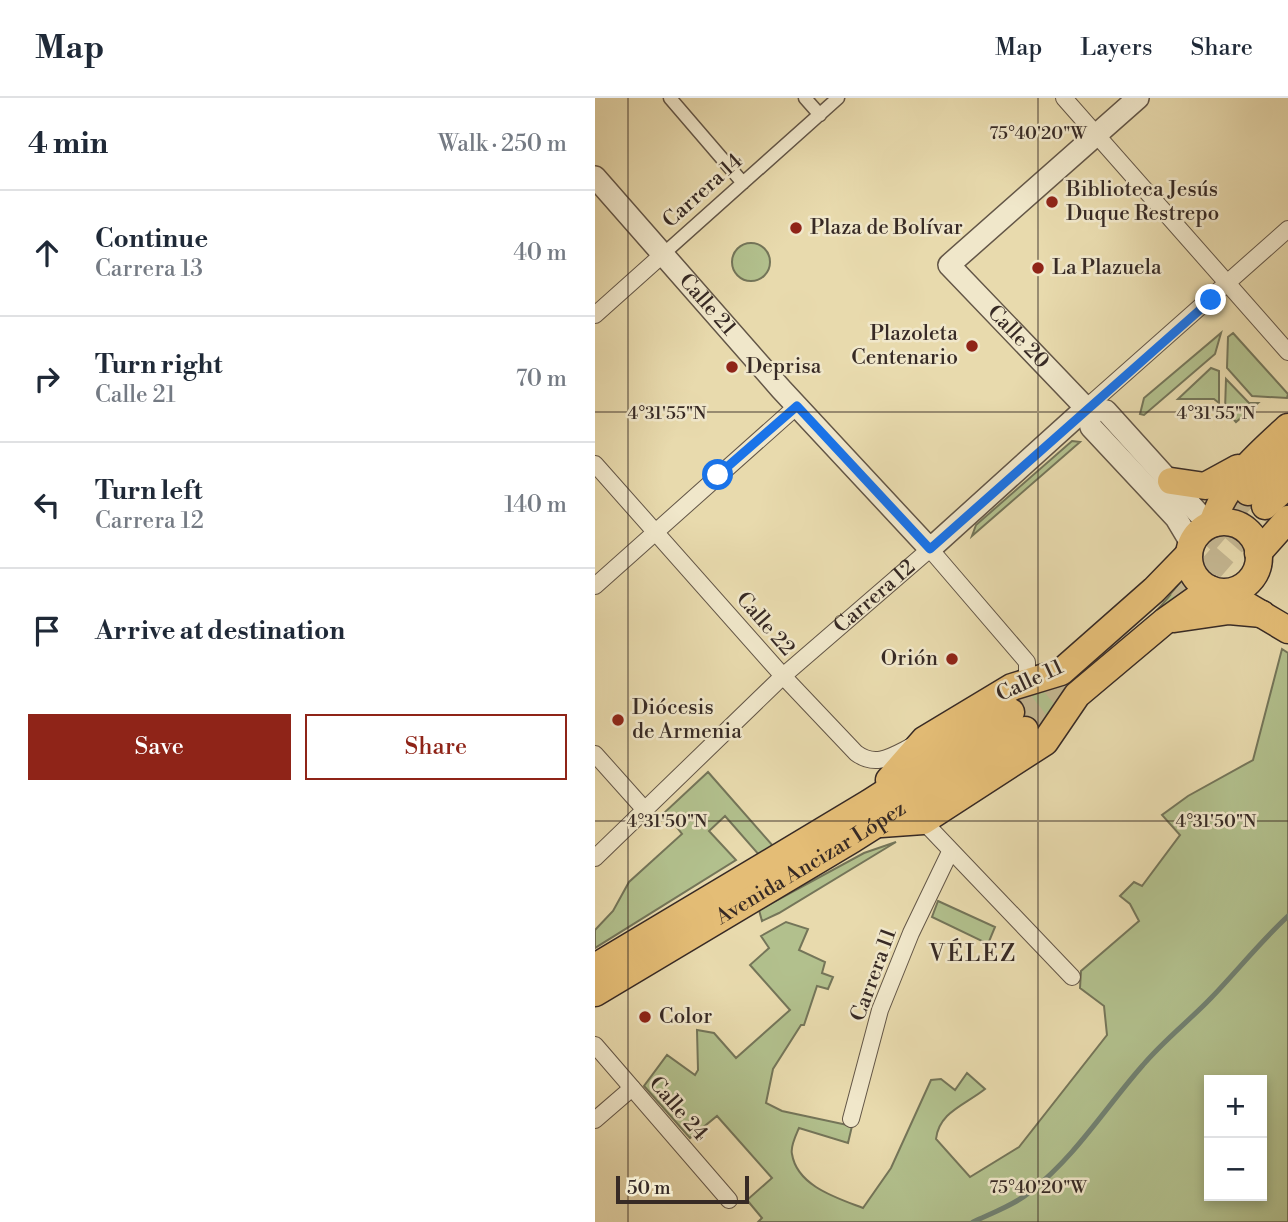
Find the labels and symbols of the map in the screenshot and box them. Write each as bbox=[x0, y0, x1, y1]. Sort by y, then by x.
text: 75°40'20"W bbox=[989, 122, 1087, 145]
street label: Carrera 14 bbox=[658, 148, 748, 234]
place label: Biblioteca Jesús Duque Restrepo bbox=[1065, 177, 1219, 227]
marker: Biblioteca Jesús Duque Restrepo bbox=[1044, 194, 1060, 210]
place label: Plaza de Bolívar bbox=[810, 215, 963, 241]
marker: Plaza de Bolívar bbox=[788, 220, 804, 236]
place label: La Plazuela bbox=[1052, 255, 1162, 281]
marker: La Plazuela bbox=[1030, 260, 1046, 276]
street label: Calle 21 bbox=[673, 268, 741, 341]
route end bbox=[1195, 284, 1226, 315]
street label: Calle 20 bbox=[982, 300, 1055, 374]
place label: Plazoleta Centenario bbox=[851, 321, 958, 371]
marker: Plazoleta Centenario bbox=[964, 338, 980, 354]
place label: Deprisa bbox=[746, 354, 822, 380]
marker: Deprisa bbox=[724, 359, 740, 375]
text: 4°31'55"N bbox=[628, 402, 707, 425]
text: 4°31'55"N bbox=[1177, 402, 1256, 425]
route start bbox=[702, 459, 733, 490]
street label: Carrera 12 bbox=[829, 554, 921, 639]
street label: Calle 22 bbox=[730, 587, 800, 661]
place label: Orión bbox=[881, 646, 938, 672]
marker: Orión bbox=[944, 651, 960, 667]
street label: Calle 11 bbox=[992, 654, 1068, 708]
place label: Diócesis de Armenia bbox=[632, 695, 742, 745]
marker: Diócesis de Armenia bbox=[610, 712, 626, 728]
street label: Avenida Ancizar López bbox=[710, 796, 911, 931]
text: 4°31'50"N bbox=[627, 810, 708, 833]
text: 4°31'50"N bbox=[1176, 810, 1257, 833]
street label: Carrera 11 bbox=[845, 925, 903, 1025]
district label: VÉLEZ bbox=[928, 938, 1017, 968]
place label: Color bbox=[659, 1004, 712, 1030]
marker: Color bbox=[637, 1009, 653, 1025]
street label: Calle 24 bbox=[643, 1071, 713, 1147]
scale bar bbox=[616, 1173, 749, 1205]
text: 75°40'20"W bbox=[989, 1176, 1087, 1199]

